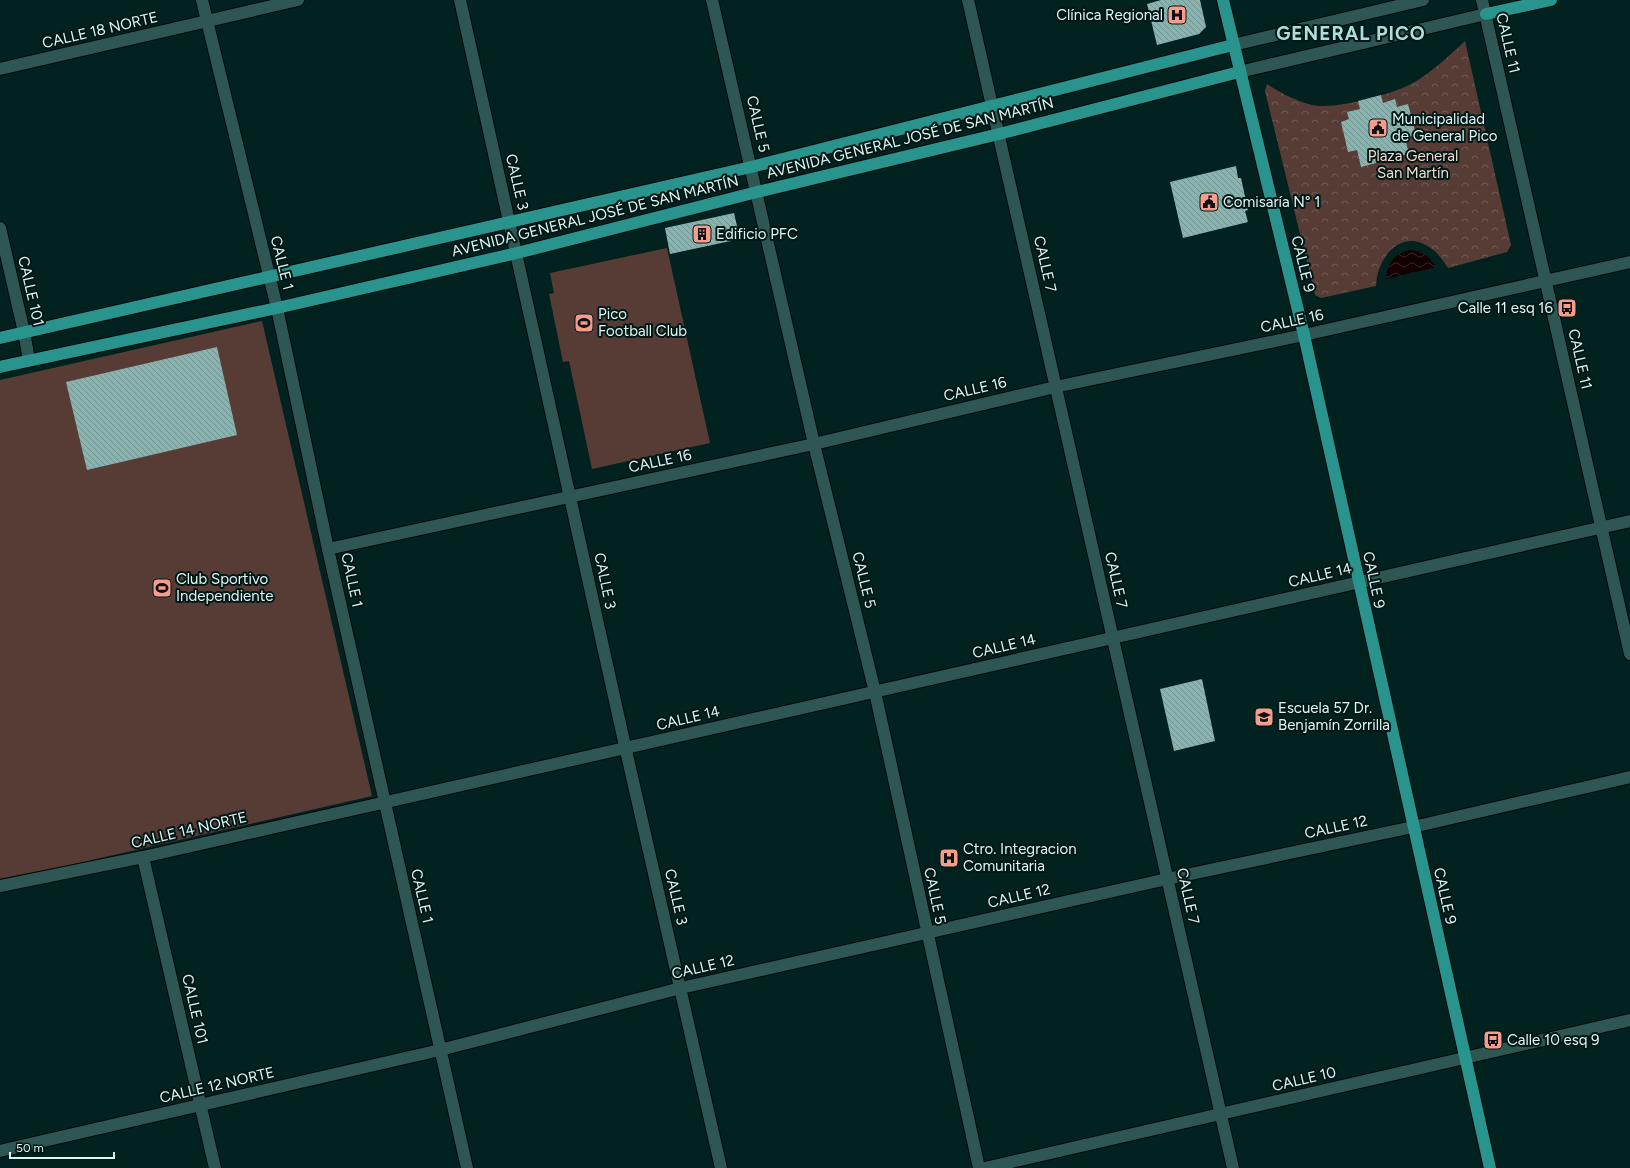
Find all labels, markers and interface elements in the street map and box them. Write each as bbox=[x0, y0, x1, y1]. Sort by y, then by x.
hospital icon: Clínica Regional bbox=[1166, 4, 1188, 26]
place label: Clínica Regional bbox=[1056, 6, 1163, 24]
street label: CALLE 18 NORTE bbox=[40, 8, 160, 52]
street label: CALLE 11 bbox=[1492, 11, 1524, 75]
district label: GENERAL PICO bbox=[1276, 22, 1426, 45]
street label: CALLE 5 bbox=[743, 94, 773, 154]
street label: AVENIDA GENERAL JOSÉ DE SAN MARTÍN bbox=[765, 94, 1055, 182]
place label: Municipalidad de General Pico bbox=[1392, 110, 1498, 145]
public building icon: Municipalidad de General Pico bbox=[1367, 117, 1389, 139]
park label: Plaza General San Martín bbox=[1368, 147, 1458, 182]
street label: CALLE 3 bbox=[502, 152, 532, 212]
street label: AVENIDA GENERAL JOSÉ DE SAN MARTÍN bbox=[450, 172, 740, 260]
public building icon: Comisaría N° 1 bbox=[1198, 191, 1220, 213]
place label: Comisaría N° 1 bbox=[1223, 193, 1320, 211]
building icon: Edificio PFC bbox=[691, 223, 713, 245]
place label: Edificio PFC bbox=[716, 225, 798, 243]
street label: CALLE 1 bbox=[267, 234, 297, 292]
street label: CALLE 7 bbox=[1030, 234, 1060, 294]
street label: CALLE 9 bbox=[1287, 234, 1319, 294]
street label: CALLE 101 bbox=[14, 254, 48, 328]
bus stop icon: Calle 11 esq 16 bbox=[1556, 297, 1578, 319]
place label: Calle 11 esq 16 bbox=[1458, 299, 1554, 317]
place label: Pico Football Club bbox=[598, 305, 687, 340]
street label: CALLE 16 bbox=[1259, 305, 1326, 336]
sports icon: Pico Football Club bbox=[573, 312, 595, 334]
street label: CALLE 11 bbox=[1564, 327, 1596, 391]
street label: CALLE 16 bbox=[942, 373, 1009, 405]
street label: CALLE 16 bbox=[627, 445, 694, 476]
street label: CALLE 5 bbox=[848, 550, 880, 610]
street label: CALLE 7 bbox=[1101, 550, 1131, 610]
street label: CALLE 9 bbox=[1359, 550, 1389, 610]
street label: CALLE 1 bbox=[337, 551, 367, 609]
street label: CALLE 3 bbox=[590, 551, 620, 611]
street label: CALLE 14 bbox=[1286, 559, 1354, 591]
place label: Club Sportivo Independiente bbox=[176, 570, 274, 605]
sports icon: Club Sportivo Independiente bbox=[151, 577, 173, 599]
street label: CALLE 14 bbox=[970, 630, 1038, 662]
place label: Escuela 57 Dr. Benjamín Zorrilla bbox=[1278, 699, 1390, 734]
street label: CALLE 14 bbox=[654, 702, 722, 734]
school or university icon: Escuela 57 Dr. Benjamín Zorrilla bbox=[1253, 706, 1275, 728]
street label: CALLE 14 NORTE bbox=[129, 808, 249, 852]
street label: CALLE 12 bbox=[1303, 812, 1369, 842]
place label: Ctro. Integracion Comunitaria bbox=[963, 840, 1077, 875]
hospital icon: Ctro. Integracion Comunitaria bbox=[938, 847, 960, 869]
street label: CALLE 5 bbox=[920, 866, 950, 926]
street label: CALLE 7 bbox=[1173, 866, 1203, 926]
street label: CALLE 9 bbox=[1430, 866, 1460, 926]
street label: CALLE 1 bbox=[407, 867, 437, 925]
street label: CALLE 3 bbox=[661, 867, 691, 927]
street label: CALLE 12 bbox=[986, 880, 1052, 912]
street label: CALLE 12 bbox=[670, 951, 736, 983]
street label: CALLE 101 bbox=[178, 972, 212, 1046]
bus stop icon: Calle 10 esq 9 bbox=[1482, 1029, 1504, 1051]
place label: Calle 10 esq 9 bbox=[1507, 1031, 1600, 1049]
street label: CALLE 12 NORTE bbox=[158, 1063, 276, 1107]
street label: CALLE 10 bbox=[1270, 1063, 1338, 1095]
scale bar bbox=[10, 1134, 114, 1160]
text: 50 m bbox=[16, 1141, 44, 1155]

